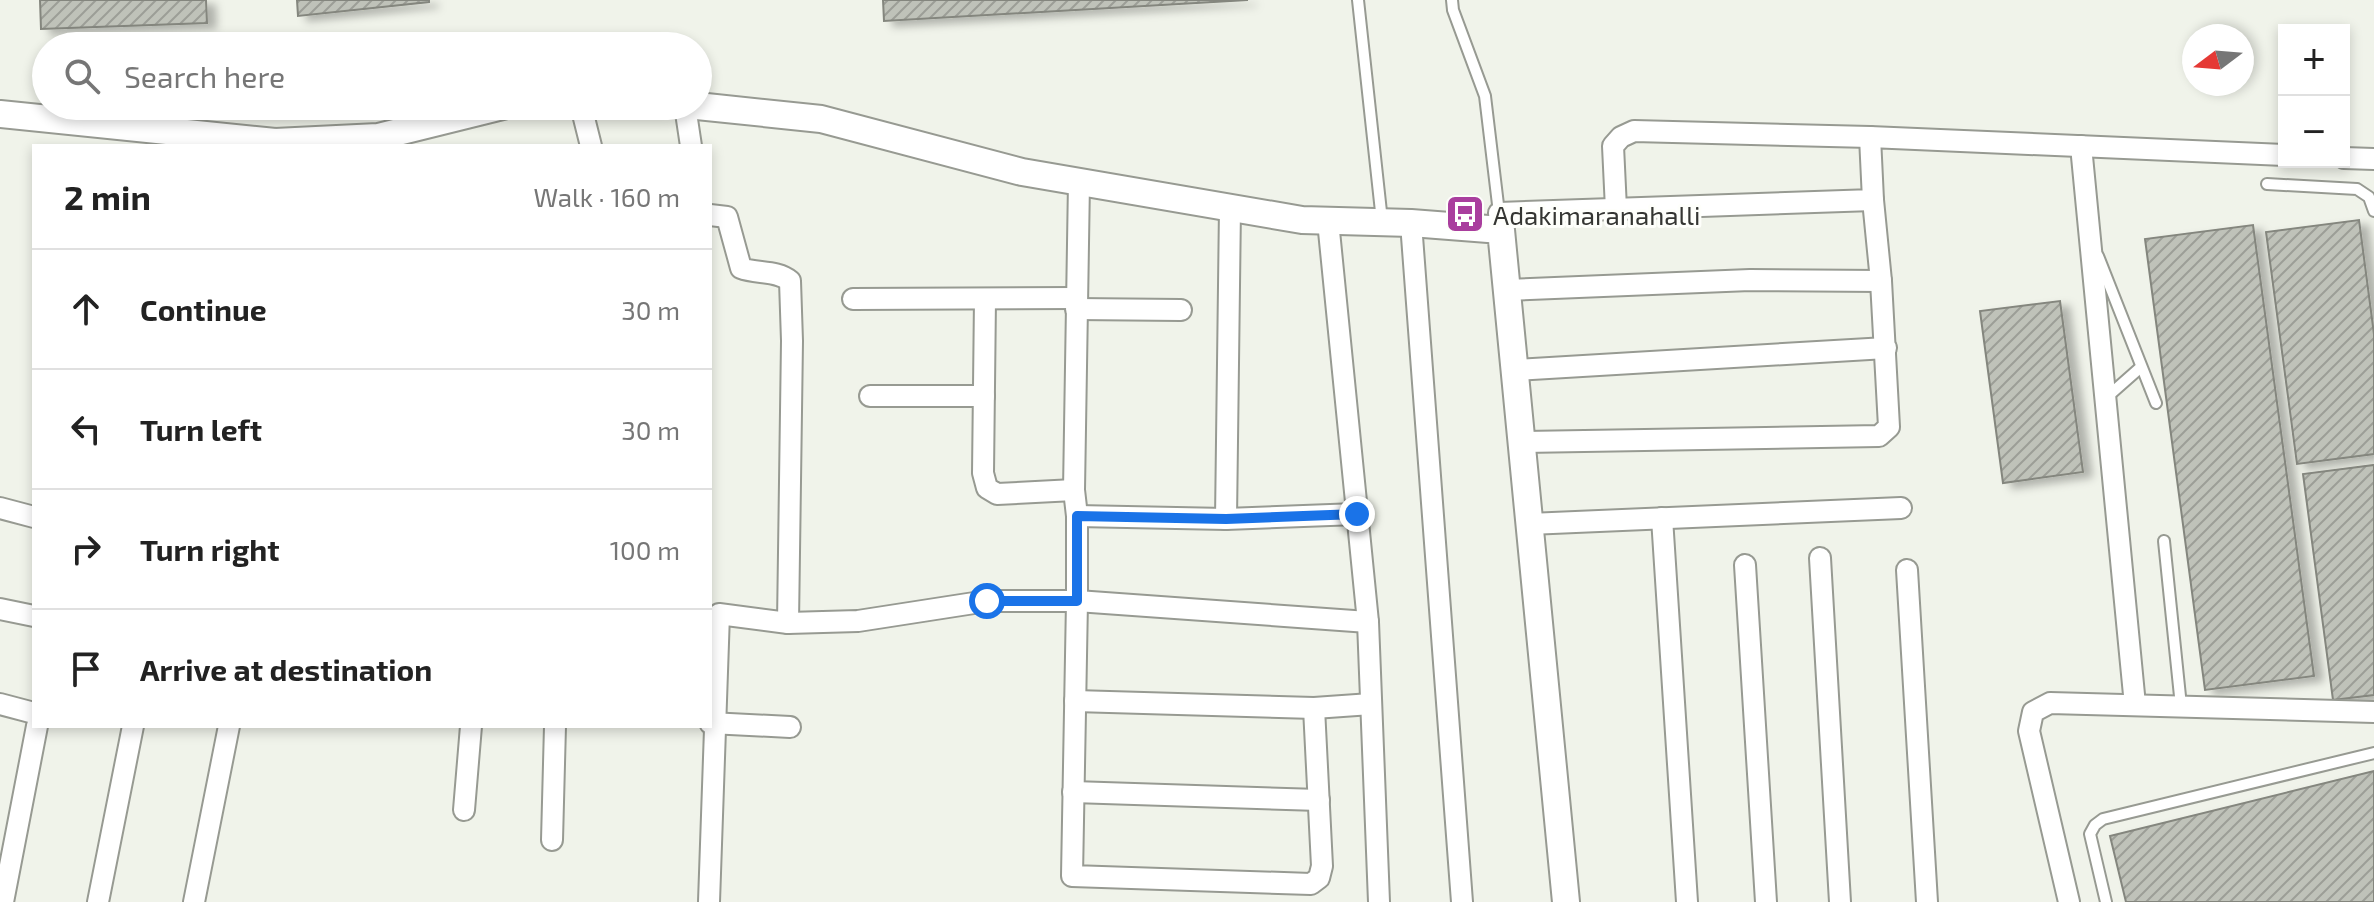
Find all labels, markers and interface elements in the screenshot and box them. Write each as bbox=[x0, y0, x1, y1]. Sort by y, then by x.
north arrow bbox=[2182, 24, 2254, 96]
map controls bbox=[2278, 24, 2350, 168]
button: + bbox=[2278, 24, 2350, 96]
search box bbox=[32, 32, 712, 120]
icon: search bbox=[60, 54, 104, 98]
text: Search here bbox=[124, 58, 285, 94]
button: − bbox=[2278, 96, 2350, 168]
text: 2 min bbox=[64, 176, 151, 217]
text: Walk · 160 m bbox=[533, 181, 680, 212]
bus stop icon: Adakimaranahalli bbox=[1444, 193, 1486, 235]
place label: Adakimaranahalli bbox=[1493, 199, 1700, 230]
icon: ahead bbox=[64, 287, 108, 331]
text: Continue bbox=[140, 291, 267, 327]
text: 30 m bbox=[621, 294, 680, 325]
icon: left bbox=[64, 407, 108, 451]
text: Turn left bbox=[140, 411, 262, 447]
text: 30 m bbox=[621, 414, 680, 445]
route end bbox=[1339, 496, 1375, 532]
icon: right bbox=[64, 527, 108, 571]
text: Turn right bbox=[140, 531, 280, 567]
text: 100 m bbox=[610, 534, 680, 565]
route start bbox=[969, 583, 1005, 619]
icon: arrive bbox=[64, 647, 108, 691]
text: Arrive at destination bbox=[140, 651, 432, 687]

